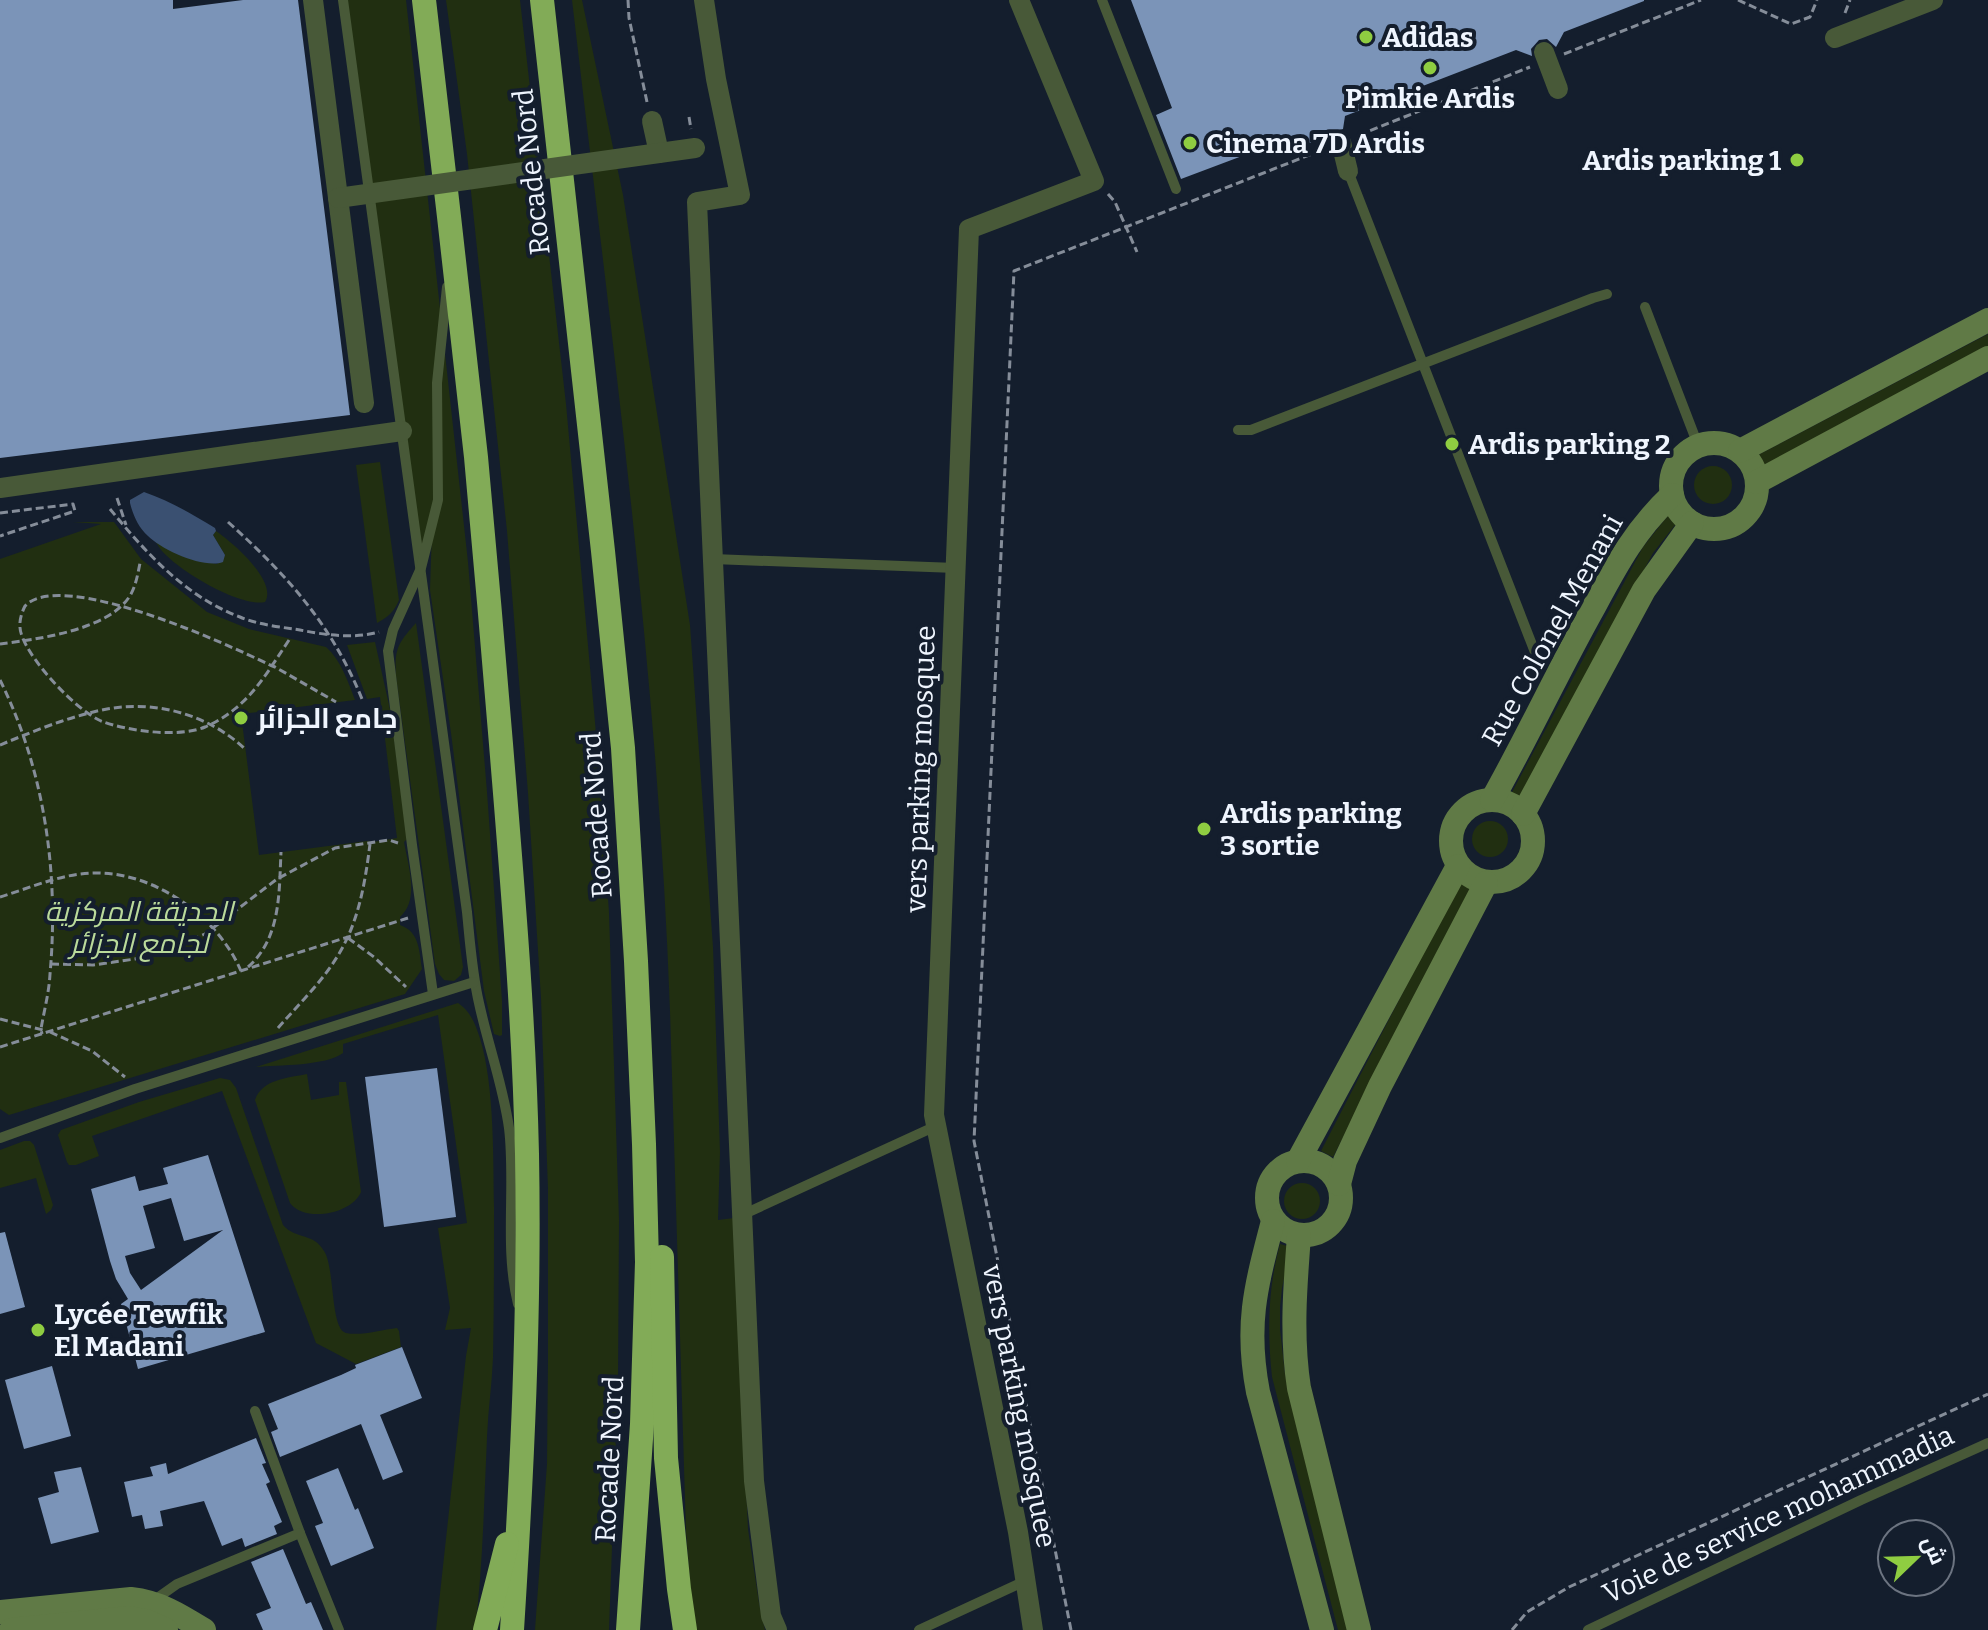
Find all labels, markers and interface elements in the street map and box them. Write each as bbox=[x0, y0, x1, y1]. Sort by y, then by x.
place label: Adidas bbox=[1382, 21, 1474, 54]
marker: Adidas bbox=[1357, 28, 1375, 46]
marker: Pimkie Ardis bbox=[1421, 59, 1439, 77]
place label: Pimkie Ardis bbox=[1345, 82, 1515, 115]
street label: Rocade Nord bbox=[506, 87, 557, 257]
place label: Cinema 7D Ardis bbox=[1206, 127, 1425, 160]
marker: Cinema 7D Ardis bbox=[1181, 134, 1199, 152]
place label: Ardis parking 1 bbox=[1582, 144, 1781, 177]
marker: Ardis parking 1 bbox=[1788, 151, 1806, 169]
place label: Ardis parking 2 bbox=[1468, 428, 1671, 461]
marker: Ardis parking 2 bbox=[1443, 435, 1461, 453]
street label: Rue Colonel Menani bbox=[1475, 509, 1630, 752]
street label: vers parking mosquee bbox=[899, 625, 942, 914]
place label: جامع الجزائر bbox=[256, 702, 398, 737]
marker: جامع الجزائر bbox=[232, 709, 250, 727]
street label: Rocade Nord bbox=[574, 731, 619, 899]
place label: Ardis parking 3 sortie bbox=[1220, 797, 1402, 862]
marker: Ardis parking 3 sortie bbox=[1195, 820, 1213, 838]
park label: الحديقة المركزية لجامع الجزائر bbox=[45, 895, 236, 962]
street label: vers parking mosquee bbox=[976, 1261, 1063, 1550]
place label: Lycée Tewfik El Madani bbox=[54, 1298, 224, 1363]
marker: Lycée Tewfik El Madani bbox=[29, 1321, 47, 1339]
street label: Rocade Nord bbox=[589, 1375, 630, 1543]
street label: Voie de service mohammadia bbox=[1598, 1418, 1959, 1610]
north arrow bbox=[1876, 1518, 1956, 1598]
text: ش bbox=[1916, 1532, 1952, 1569]

